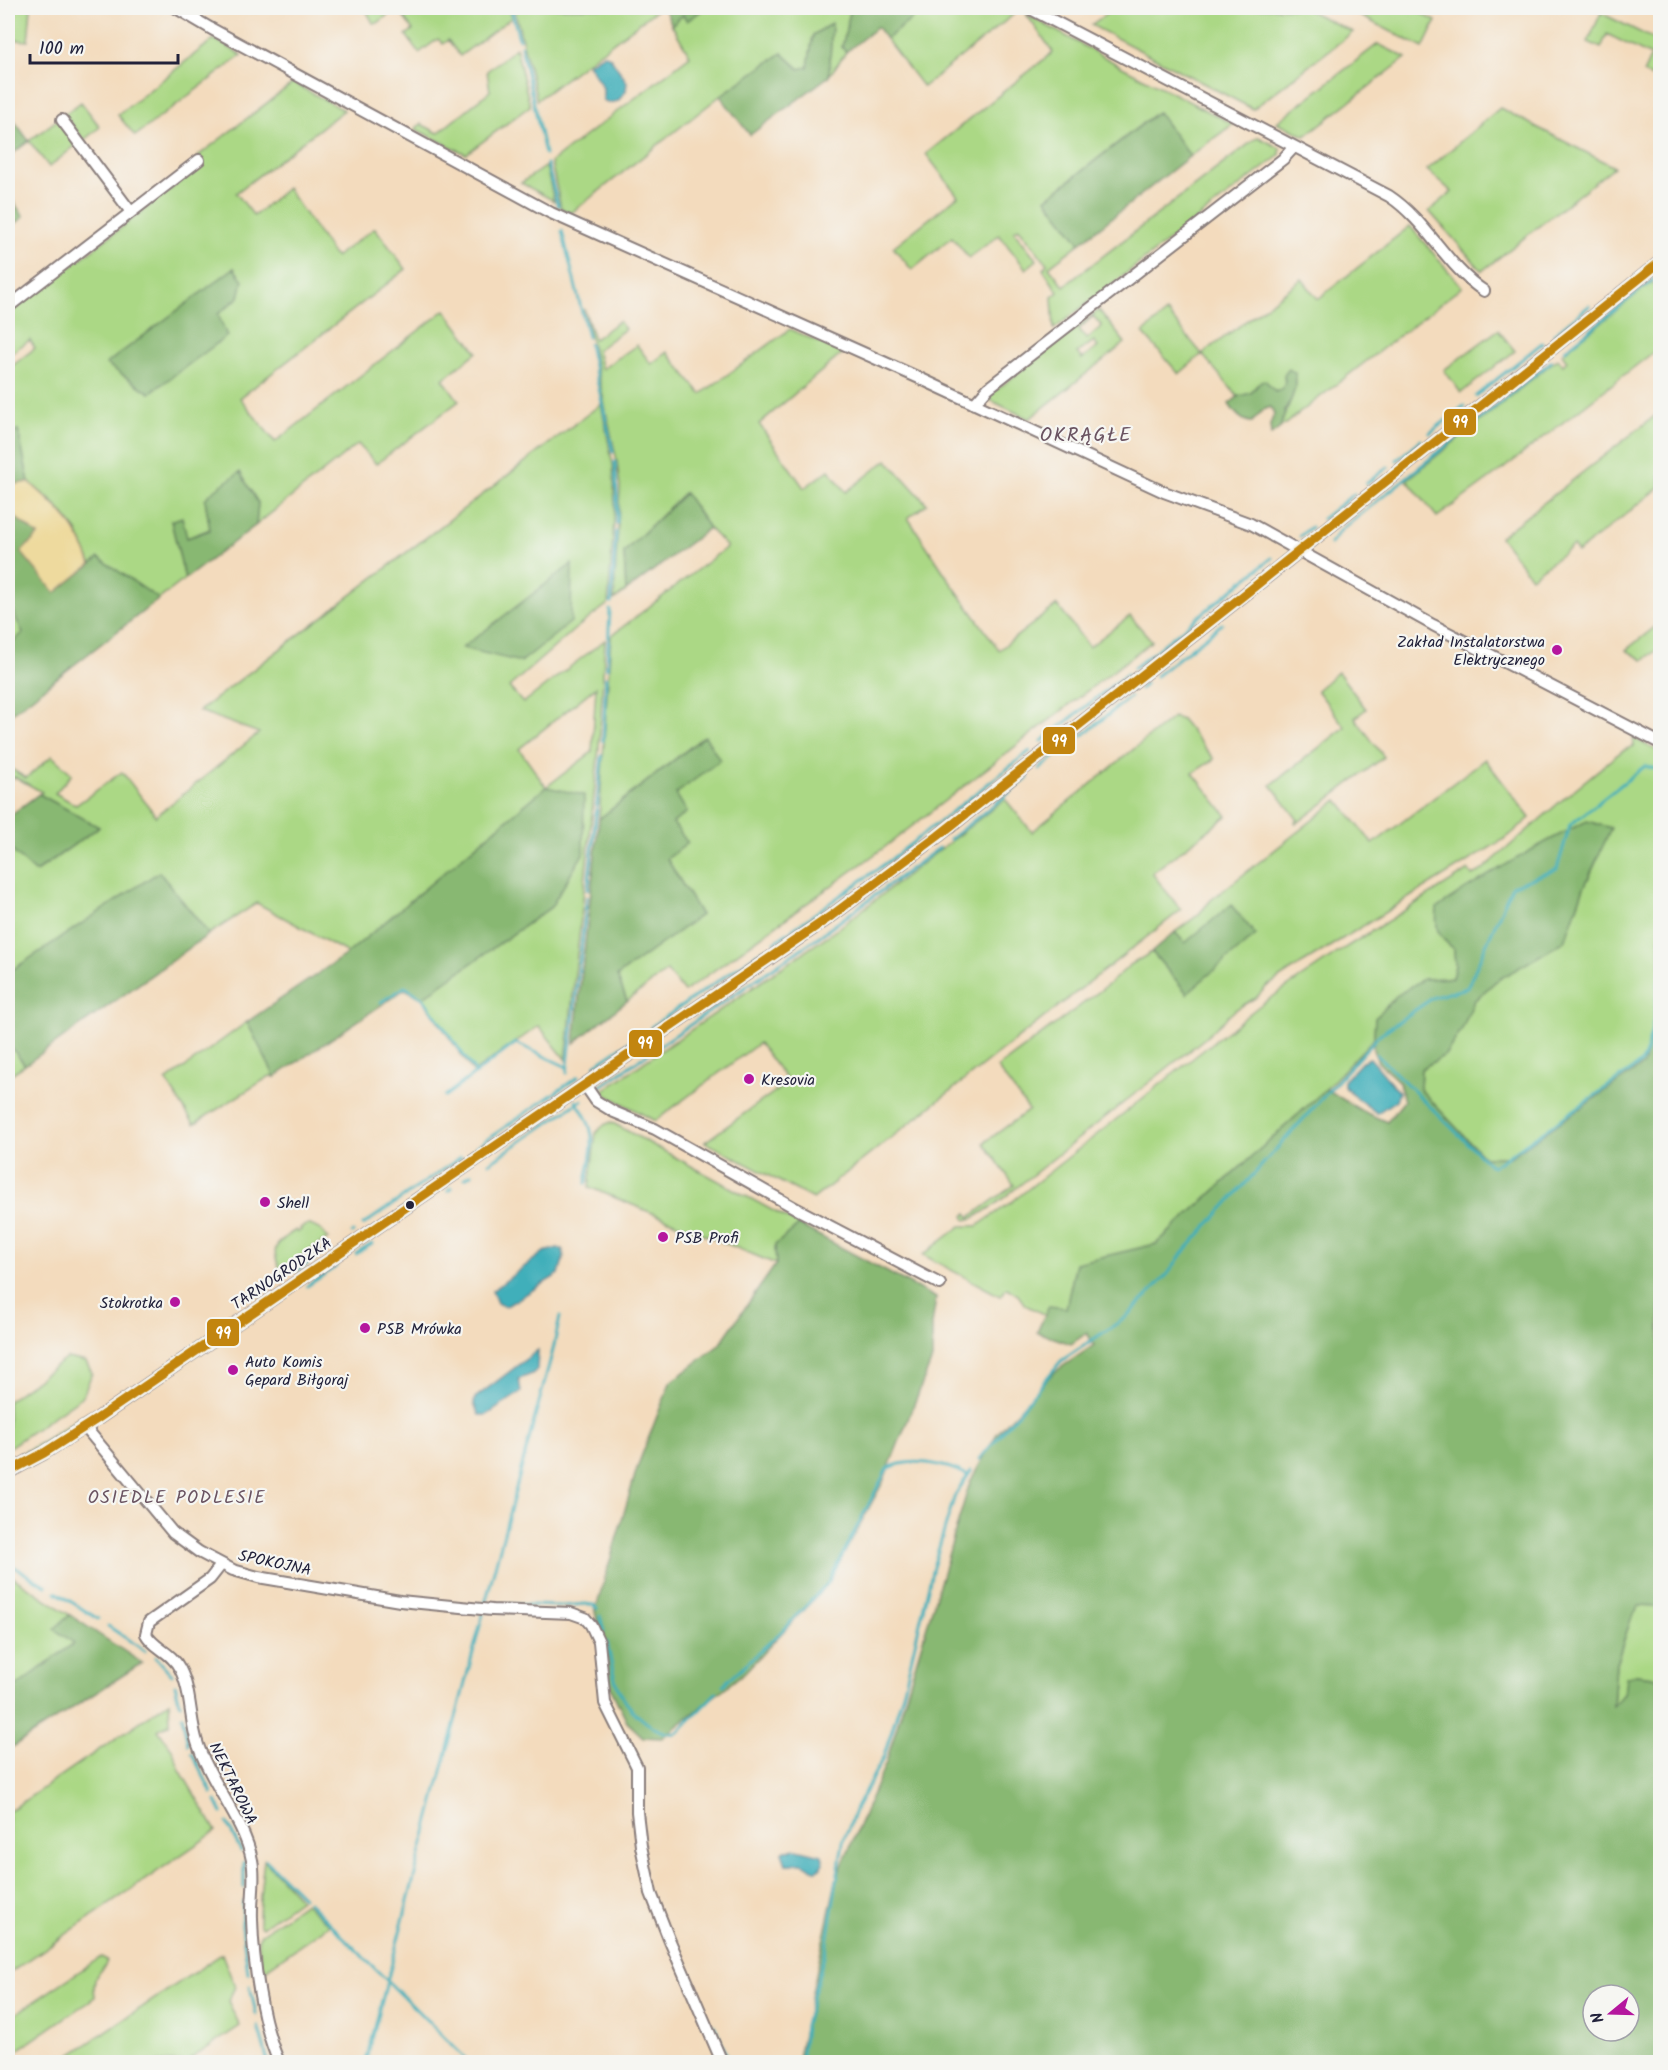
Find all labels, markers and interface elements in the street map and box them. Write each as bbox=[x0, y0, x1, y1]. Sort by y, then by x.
scale bar bbox=[30, 27, 178, 65]
text: 100 m bbox=[39, 35, 84, 64]
line badge: 99 bbox=[1443, 408, 1477, 436]
text: 99 bbox=[1452, 411, 1468, 436]
district label: OKRĄGŁE bbox=[1040, 420, 1132, 452]
place label: Zakład Instalatorstwa Elektrycznego bbox=[1397, 630, 1545, 673]
marker: Zakład Instalatorstwa Elektrycznego bbox=[1550, 643, 1564, 657]
line badge: 99 bbox=[1042, 726, 1076, 755]
text: 99 bbox=[1051, 730, 1067, 755]
line badge: 99 bbox=[628, 1029, 663, 1058]
text: 99 bbox=[637, 1032, 653, 1057]
place label: Kresovia bbox=[761, 1068, 815, 1093]
marker: Kresovia bbox=[742, 1072, 756, 1086]
place label: Shell bbox=[277, 1191, 309, 1216]
marker: Shell bbox=[258, 1195, 272, 1209]
unlabelled marker bbox=[404, 1199, 416, 1211]
place label: PSB Profi bbox=[675, 1226, 739, 1251]
marker: PSB Profi bbox=[656, 1230, 670, 1244]
street label: TARNOGRODZKA bbox=[227, 1231, 337, 1317]
place label: Stokrotka bbox=[100, 1291, 163, 1316]
marker: Stokrotka bbox=[168, 1295, 182, 1309]
place label: PSB Mrówka bbox=[377, 1317, 462, 1342]
line badge: 99 bbox=[206, 1318, 240, 1347]
marker: PSB Mrówka bbox=[358, 1321, 372, 1335]
text: 99 bbox=[215, 1322, 231, 1347]
place label: Auto Komis Gepard Biłgoraj bbox=[245, 1350, 349, 1393]
marker: Auto Komis Gepard Biłgoraj bbox=[226, 1363, 240, 1377]
district label: OSIEDLE PODLESIE bbox=[88, 1484, 266, 1513]
street label: SPOKOJNA bbox=[236, 1544, 314, 1583]
street label: NEKTAROWA bbox=[202, 1738, 264, 1830]
north arrow bbox=[1581, 1983, 1641, 2043]
text: N bbox=[1585, 2009, 1612, 2026]

